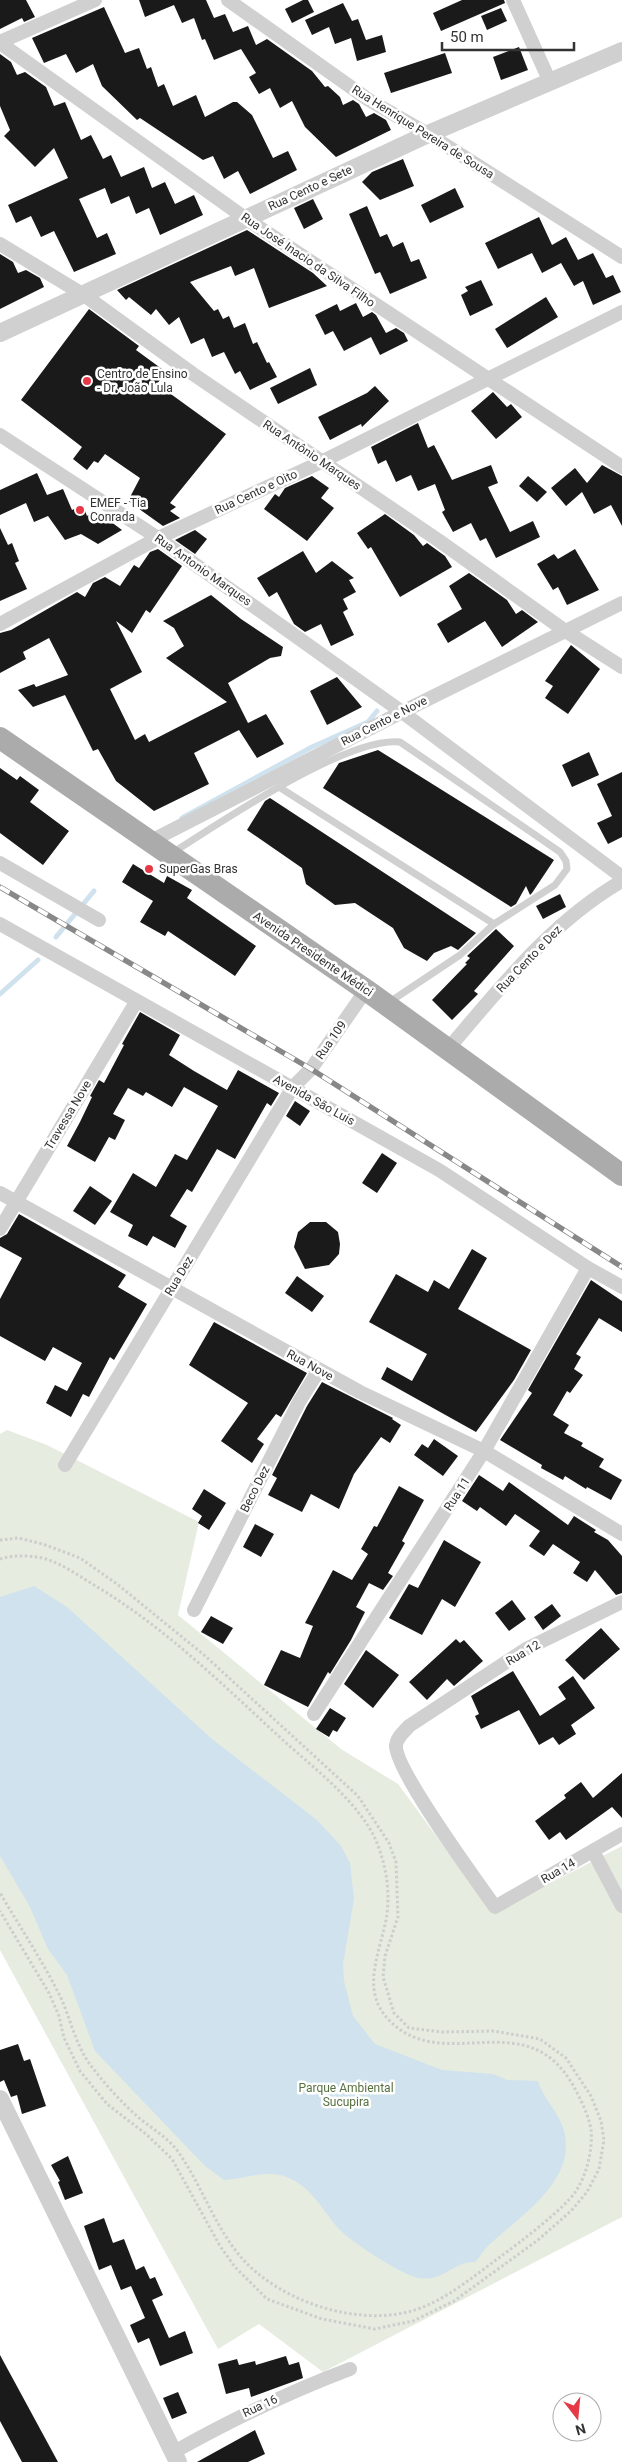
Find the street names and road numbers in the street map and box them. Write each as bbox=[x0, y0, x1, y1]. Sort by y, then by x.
street label: Rua Henrique Pereira de Sousa bbox=[349, 82, 497, 182]
street label: Rua Cento e Sete bbox=[266, 162, 354, 214]
street label: Rua José Inacio da Silva Filho bbox=[238, 210, 378, 310]
street label: Rua Antônio Marques bbox=[260, 417, 364, 493]
street label: Rua Cento e Oito bbox=[213, 467, 299, 517]
street label: Rua Antonio Marques bbox=[152, 531, 254, 609]
street label: Rua Cento e Nove bbox=[339, 693, 429, 749]
street label: Avenida Presidente Médici bbox=[251, 909, 376, 999]
street label: Rua Cento e Dez bbox=[494, 923, 564, 995]
street label: Rua 109 bbox=[313, 1018, 349, 1062]
street label: Avenida São Luis bbox=[271, 1072, 357, 1128]
street label: Travessa Nove bbox=[42, 1078, 94, 1152]
street label: Rua Dez bbox=[162, 1254, 196, 1298]
street label: Rua Nove bbox=[284, 1347, 336, 1383]
street label: Beco Dez bbox=[237, 1463, 273, 1515]
street label: Rua 11 bbox=[441, 1475, 473, 1513]
street label: Rua 12 bbox=[503, 1638, 543, 1668]
street label: Rua 14 bbox=[538, 1856, 578, 1886]
street label: Rua 16 bbox=[240, 2392, 280, 2420]

